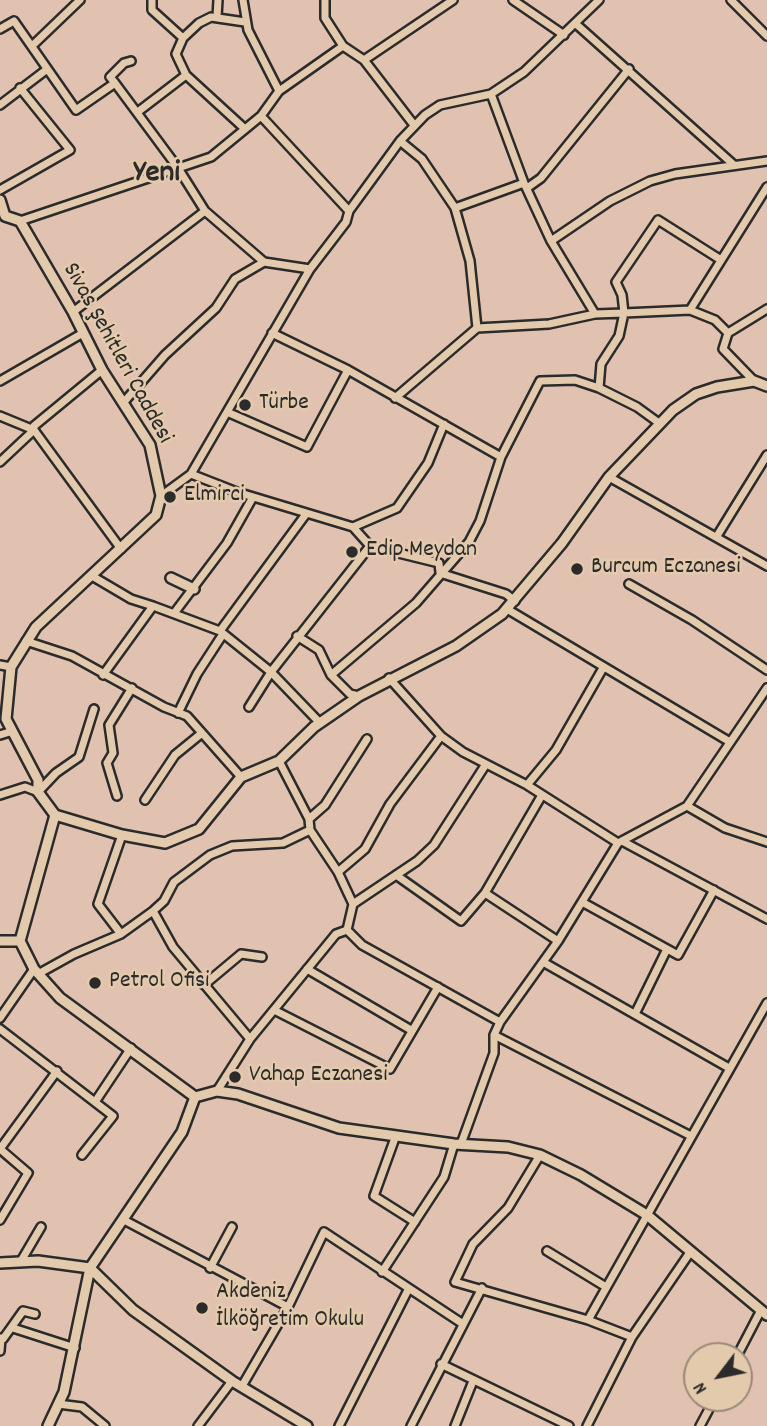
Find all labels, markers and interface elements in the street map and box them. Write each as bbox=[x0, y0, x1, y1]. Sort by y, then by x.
district label: Yeni bbox=[134, 157, 180, 195]
street label: Sivas Şehitleri Caddesi bbox=[54, 259, 178, 449]
place label: Türbe bbox=[259, 391, 309, 419]
marker: Türbe bbox=[237, 397, 253, 413]
place label: Elmirci bbox=[184, 483, 244, 511]
marker: Elmirci bbox=[162, 489, 178, 505]
place label: Edip Meydan bbox=[366, 538, 477, 566]
marker: Edip Meydan bbox=[344, 544, 360, 560]
place label: Burcum Eczanesi bbox=[591, 555, 741, 583]
marker: Burcum Eczanesi bbox=[569, 561, 585, 577]
place label: Petrol Ofisi bbox=[109, 969, 209, 997]
marker: Petrol Ofisi bbox=[87, 975, 103, 991]
place label: Vahap Eczanesi bbox=[249, 1063, 388, 1091]
marker: Vahap Eczanesi bbox=[227, 1069, 243, 1085]
place label: Akdeniz İlköğretim Okulu bbox=[216, 1280, 364, 1336]
marker: Akdeniz İlköğretim Okulu bbox=[194, 1300, 210, 1316]
north arrow bbox=[683, 1342, 753, 1412]
text: N bbox=[688, 1376, 715, 1398]

